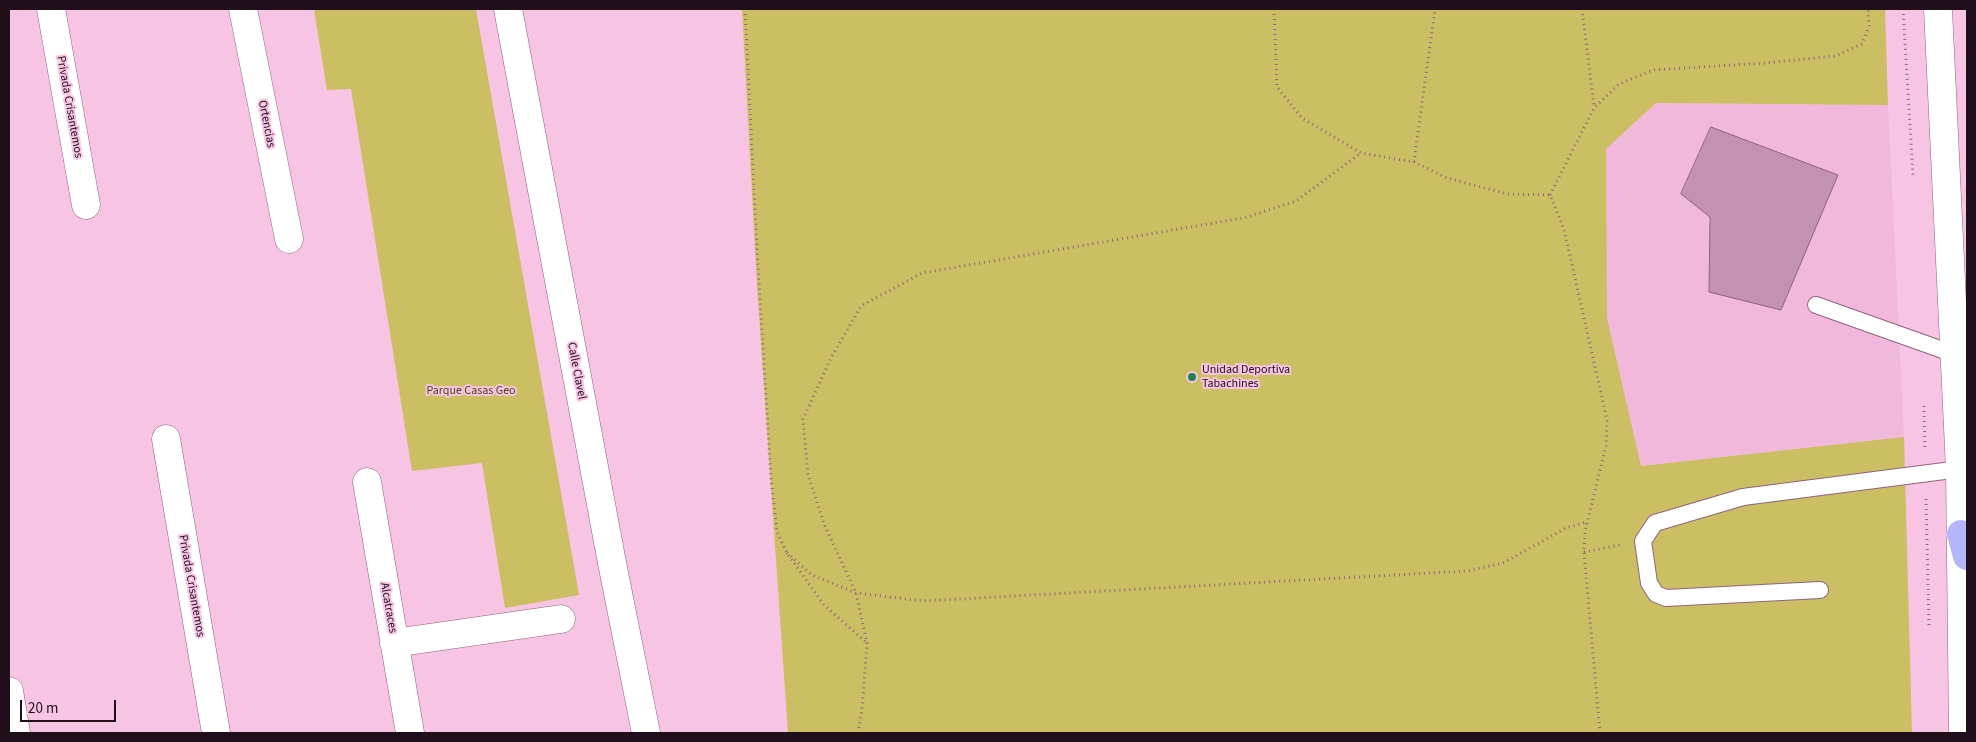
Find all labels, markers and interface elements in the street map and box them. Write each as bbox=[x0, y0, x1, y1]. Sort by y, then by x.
street label: Privada Crisantemos bbox=[53, 55, 85, 159]
street label: Ortencias bbox=[254, 99, 278, 149]
street label: Calle Clavel bbox=[563, 341, 589, 401]
place label: Unidad Deportiva Tabachines bbox=[1202, 363, 1290, 391]
marker: Unidad Deportiva Tabachines bbox=[1186, 371, 1198, 383]
park label: Parque Casas Geo bbox=[426, 384, 516, 398]
street label: Privada Crisantemos bbox=[175, 534, 207, 638]
street label: Alcatraces bbox=[376, 582, 400, 634]
scale bar bbox=[22, 690, 119, 722]
text: 20 m bbox=[28, 698, 58, 719]

